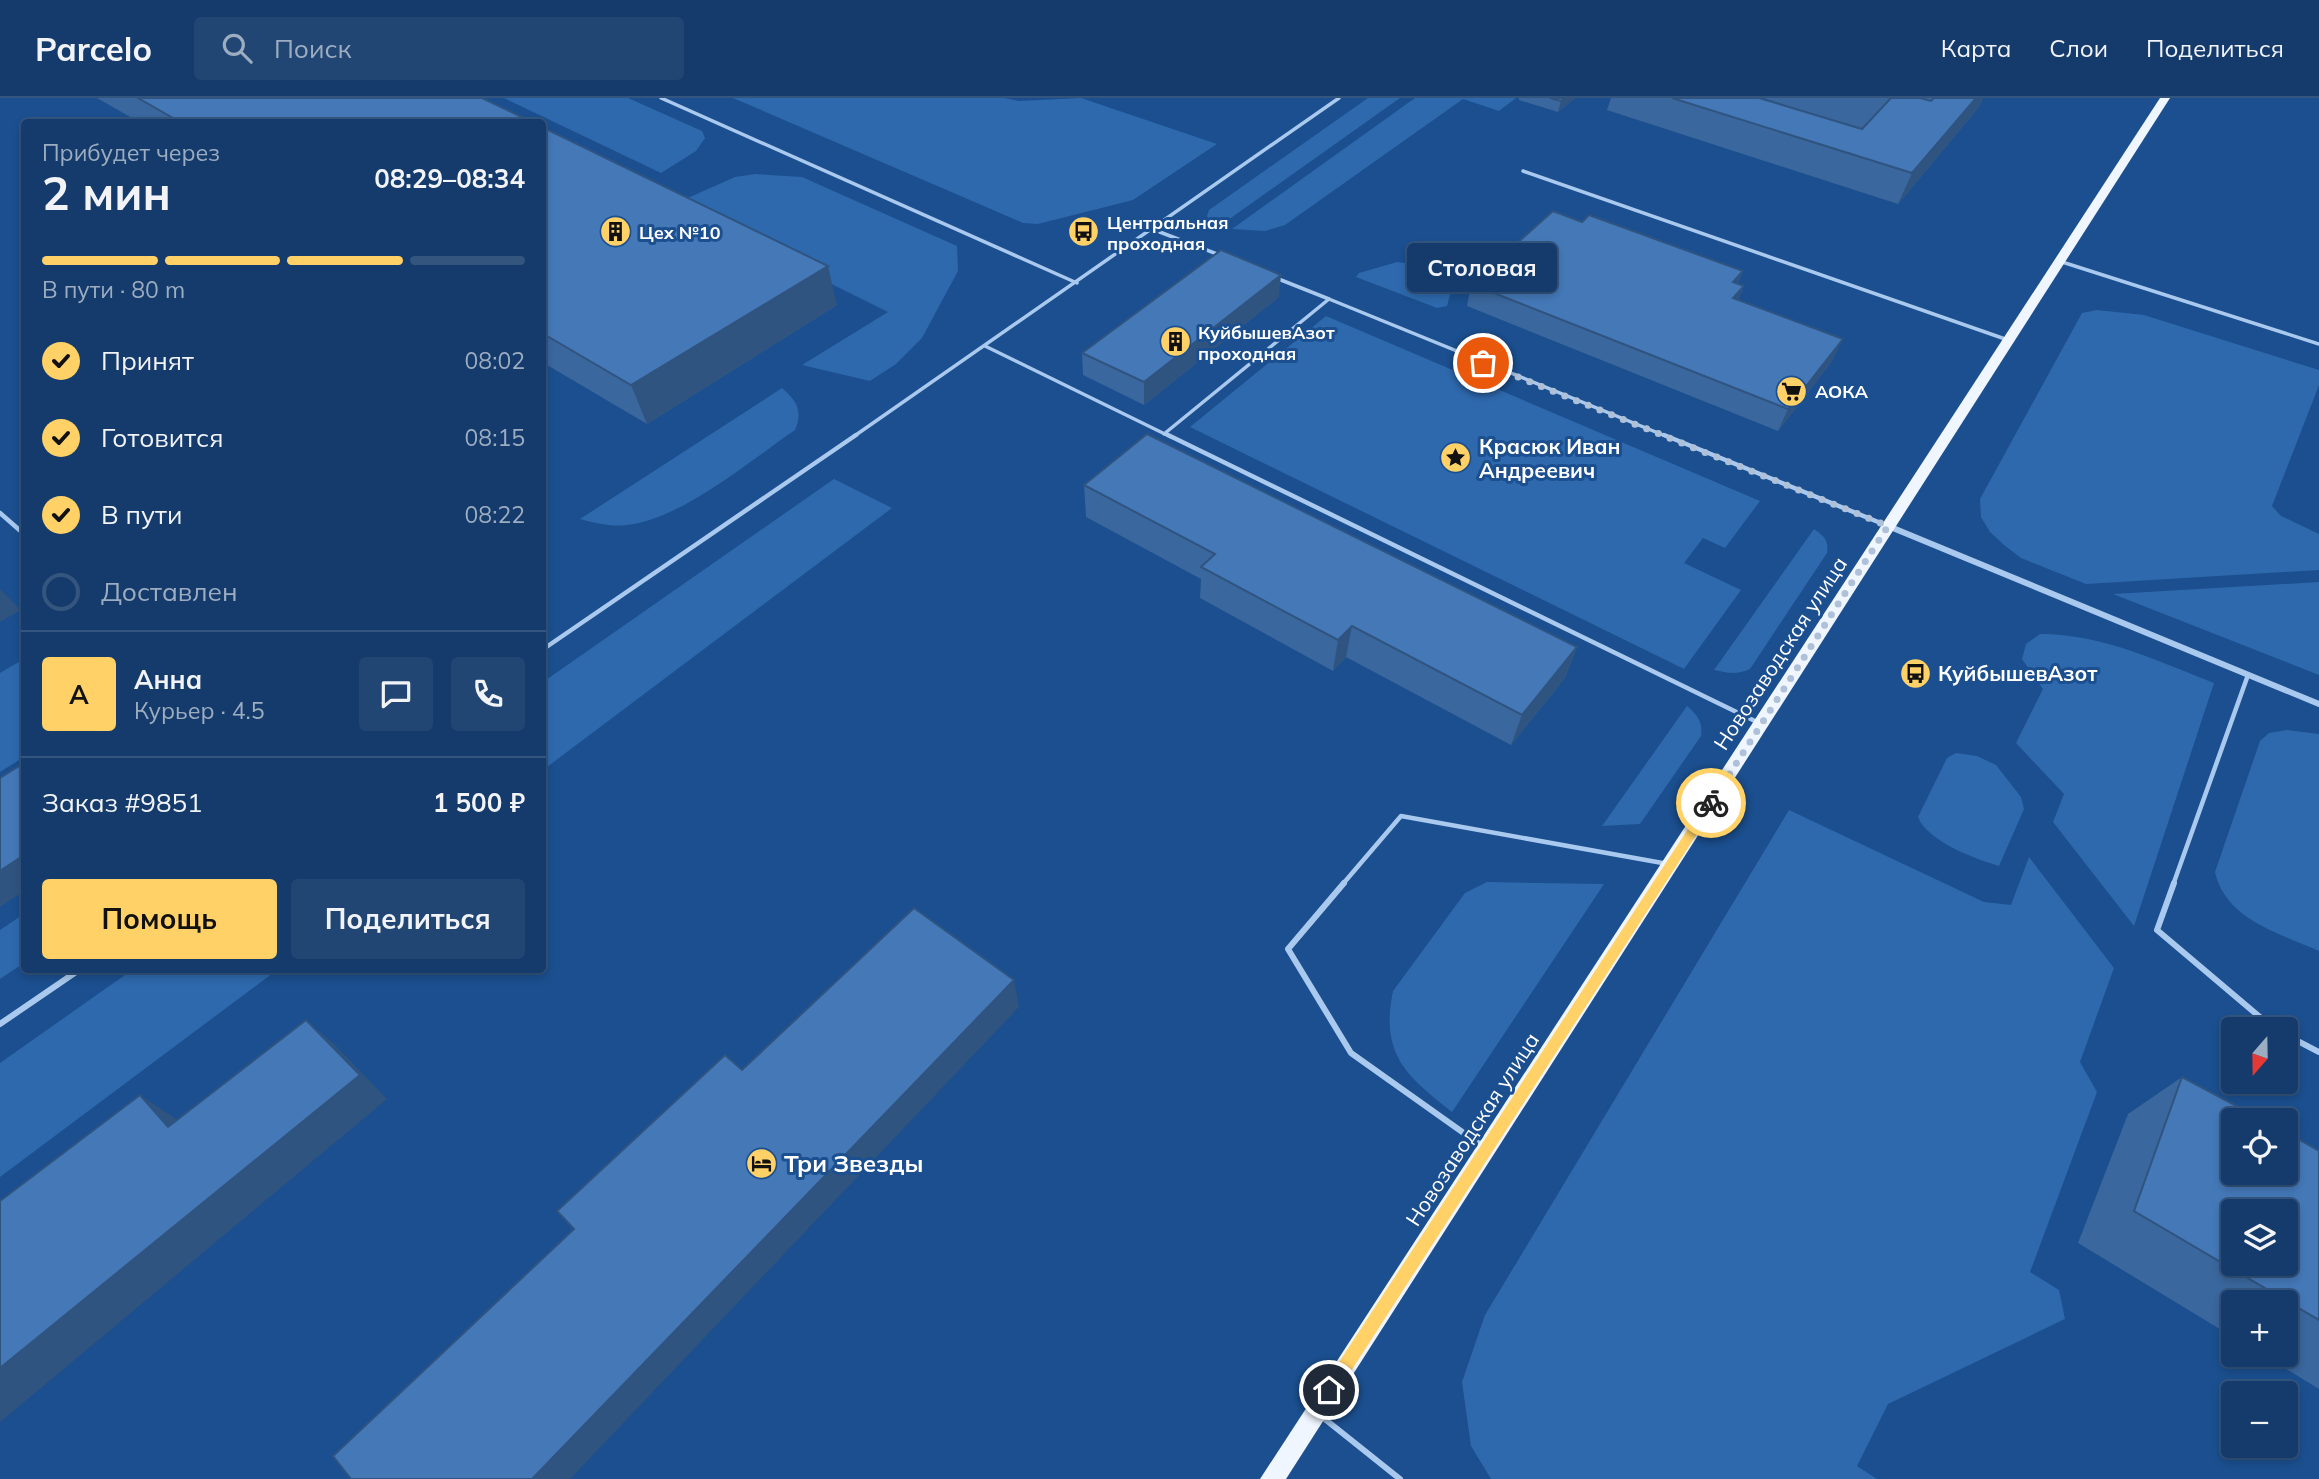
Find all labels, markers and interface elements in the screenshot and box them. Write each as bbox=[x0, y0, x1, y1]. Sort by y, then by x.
search box bbox=[194, 17, 684, 80]
text: Parcelo bbox=[35, 28, 152, 69]
icon: search bbox=[218, 29, 256, 67]
text: Поиск bbox=[274, 32, 352, 65]
text: Карта bbox=[1941, 33, 2011, 63]
text: Слои bbox=[2049, 33, 2108, 63]
text: Поделиться bbox=[2146, 33, 2284, 63]
text: Прибудет через bbox=[42, 138, 220, 167]
text: 08:29–08:34 bbox=[374, 162, 525, 195]
text: 2 мин bbox=[42, 164, 171, 222]
place label: Центральная проходная bbox=[1107, 211, 1228, 255]
building icon: Цех №10 bbox=[599, 215, 633, 249]
bus stop icon: Центральная проходная bbox=[1067, 215, 1101, 249]
place label: Цех №10 bbox=[639, 221, 721, 244]
callout: Столовая bbox=[1408, 244, 1558, 293]
text: Столовая bbox=[1427, 253, 1537, 282]
text: В пути · 80 m bbox=[42, 275, 185, 304]
place label: КуйбышевАзот проходная bbox=[1198, 321, 1335, 365]
building icon: КуйбышевАзот проходная bbox=[1158, 325, 1192, 359]
pin bbox=[1453, 333, 1513, 393]
icon: check bbox=[42, 342, 80, 380]
text: Принят bbox=[101, 344, 194, 377]
icon: bag bbox=[1464, 344, 1502, 382]
text: 08:02 bbox=[465, 346, 525, 375]
supermarket icon: АОКА bbox=[1775, 374, 1809, 408]
place label: АОКА bbox=[1815, 380, 1868, 403]
icon: check bbox=[42, 419, 80, 457]
text: Готовится bbox=[101, 421, 224, 454]
text: 08:15 bbox=[465, 423, 525, 452]
place label: Красюк Иван Андреевич bbox=[1479, 433, 1621, 483]
place icon: Красюк Иван Андреевич bbox=[1439, 441, 1473, 475]
icon: check bbox=[42, 496, 80, 534]
text: В пути bbox=[101, 498, 182, 531]
text: 08:22 bbox=[465, 500, 525, 529]
street label: Новозаводская улица bbox=[1708, 551, 1852, 755]
text: Доставлен bbox=[101, 575, 238, 608]
bus stop icon: КуйбышевАзот bbox=[1898, 656, 1932, 690]
button: chat bbox=[359, 657, 433, 731]
button: phone bbox=[451, 657, 525, 731]
place label: КуйбышевАзот bbox=[1938, 660, 2098, 686]
text: Анна bbox=[134, 663, 202, 696]
text: А bbox=[69, 678, 89, 711]
text: Курьер · 4.5 bbox=[134, 696, 265, 725]
courier bbox=[1676, 768, 1746, 838]
icon: bike bbox=[1692, 784, 1730, 822]
text: Заказ #9851 bbox=[42, 786, 203, 819]
text: 1 500 ₽ bbox=[433, 786, 525, 819]
button: Помощь bbox=[42, 879, 277, 959]
button: Поделиться bbox=[291, 879, 525, 959]
north arrow bbox=[2221, 1017, 2298, 1094]
map controls bbox=[2221, 1017, 2298, 1458]
street label: Новозаводская улица bbox=[1400, 1027, 1544, 1231]
button: locate bbox=[2221, 1108, 2298, 1185]
hotel icon: Три Звезды bbox=[744, 1146, 778, 1180]
place label: Три Звезды bbox=[784, 1148, 923, 1178]
button: layers bbox=[2221, 1199, 2298, 1276]
button: + bbox=[2221, 1290, 2298, 1367]
pin bbox=[1299, 1360, 1359, 1420]
icon: home bbox=[1310, 1371, 1348, 1409]
button: − bbox=[2221, 1381, 2298, 1458]

